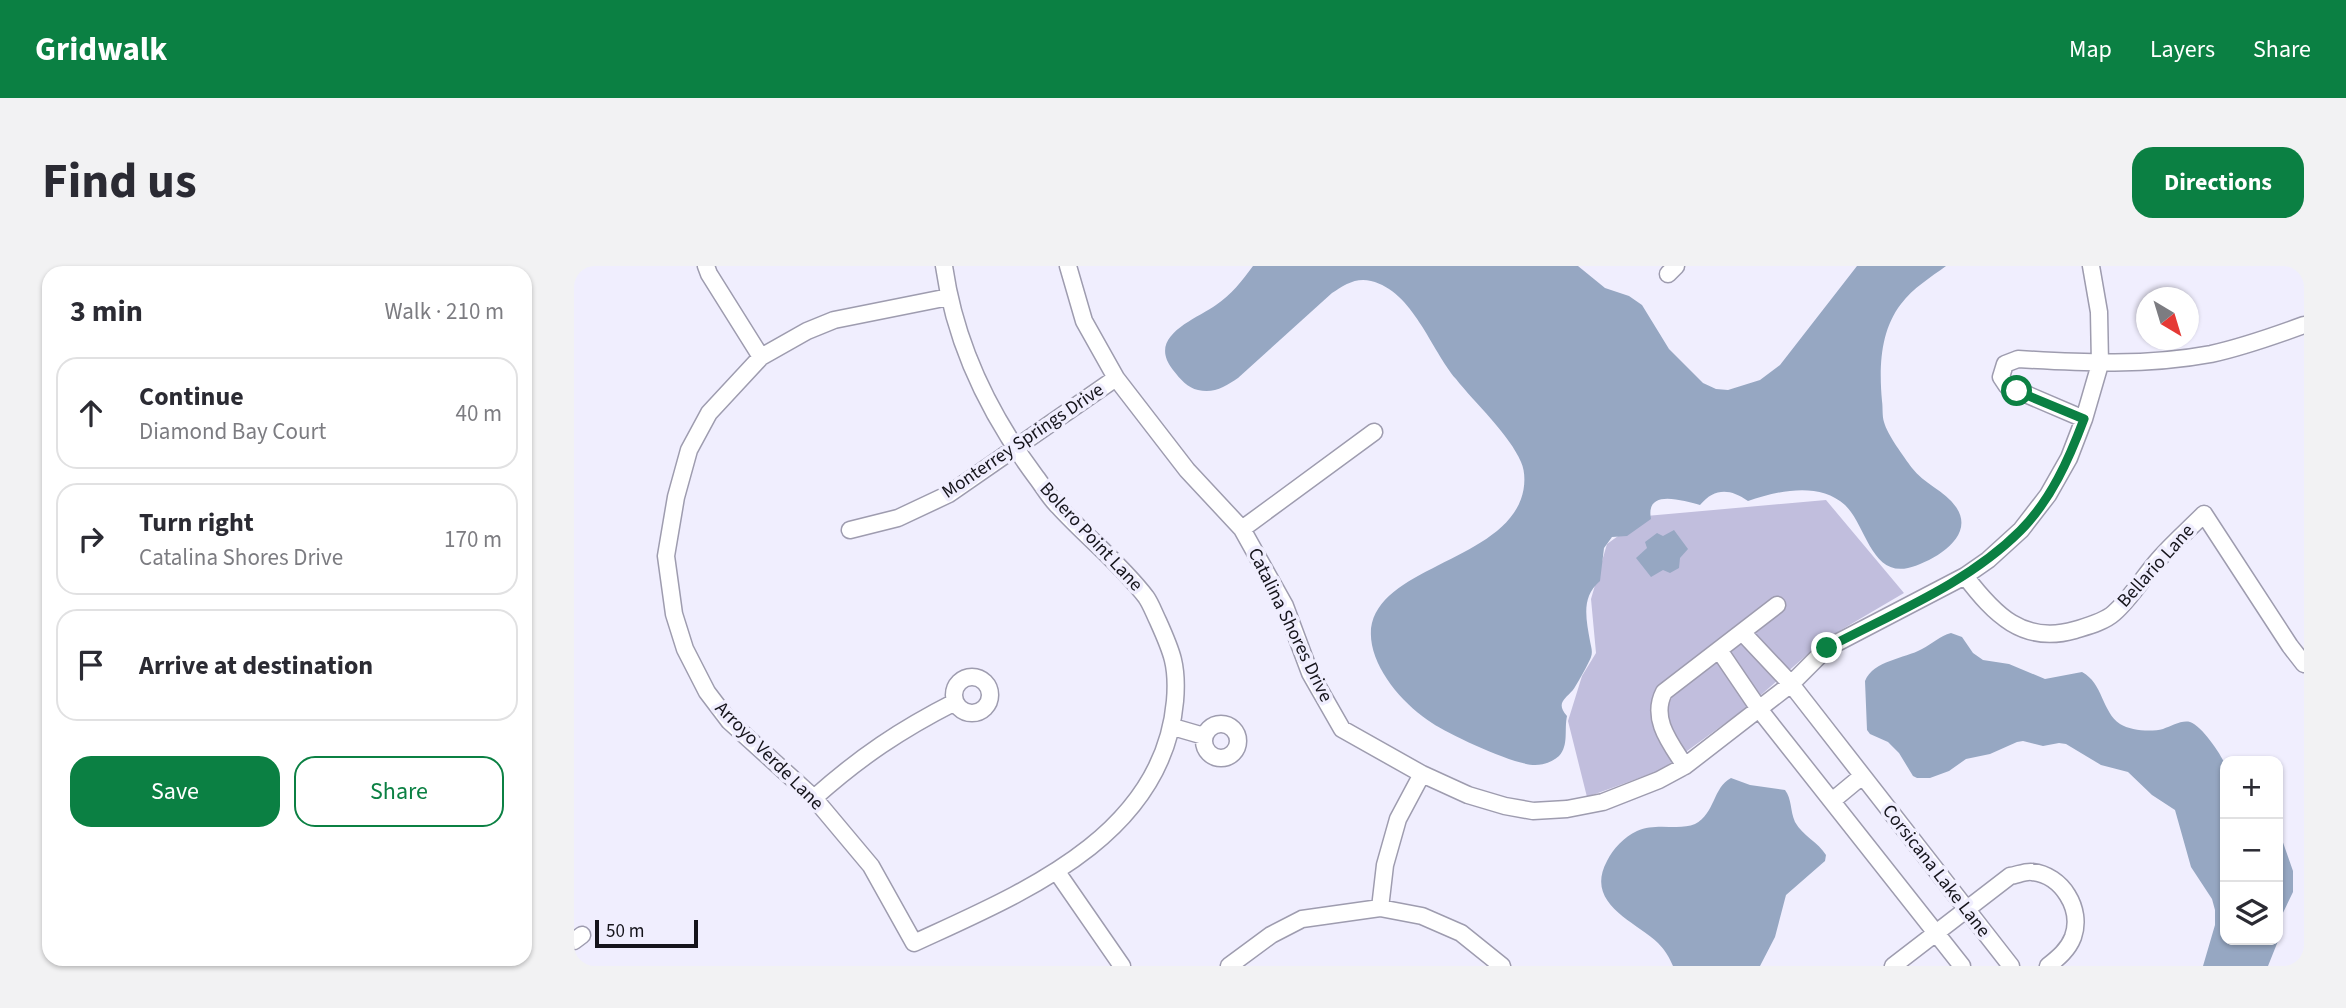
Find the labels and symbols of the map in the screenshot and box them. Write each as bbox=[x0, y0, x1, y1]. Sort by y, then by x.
north arrow bbox=[2136, 287, 2199, 350]
route start bbox=[2001, 375, 2032, 406]
street label: Monterrey Springs Drive bbox=[937, 377, 1109, 505]
street label: Bolero Point Lane bbox=[1033, 476, 1149, 598]
street label: Bellario Lane bbox=[2111, 518, 2201, 614]
street label: Catalina Shores Drive bbox=[1241, 543, 1339, 707]
route end bbox=[1811, 632, 1842, 663]
street label: Arroyo Verde Lane bbox=[708, 695, 830, 817]
street label: Corsicana Lake Lane bbox=[1876, 799, 1996, 943]
scale bar bbox=[595, 917, 698, 949]

